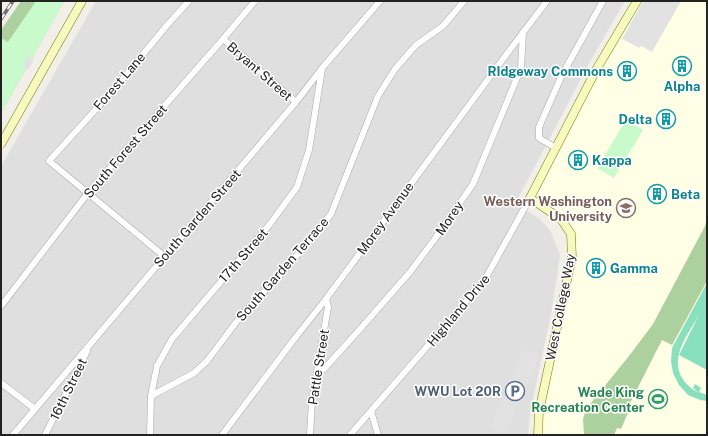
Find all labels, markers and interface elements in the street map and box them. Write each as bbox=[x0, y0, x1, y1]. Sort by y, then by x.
street label: Bryant Street bbox=[224, 39, 295, 104]
street label: Forest Lane bbox=[90, 50, 148, 113]
building icon: Alpha bbox=[671, 55, 693, 77]
building icon: RIdgeway Commons bbox=[616, 60, 638, 82]
place label: RIdgeway Commons bbox=[488, 64, 613, 79]
place label: Alpha bbox=[664, 79, 700, 94]
street label: South Forest Street bbox=[81, 101, 170, 201]
building icon: Delta bbox=[655, 108, 677, 130]
place label: Delta bbox=[619, 112, 652, 127]
building icon: Kappa bbox=[567, 149, 589, 171]
place label: Kappa bbox=[592, 153, 632, 168]
street label: South Garden Street bbox=[151, 166, 244, 270]
street label: Morey Avenue bbox=[354, 179, 417, 257]
building icon: Beta bbox=[646, 183, 668, 205]
place label: Beta bbox=[671, 187, 700, 202]
place label: Western Washington University bbox=[484, 194, 613, 224]
school or university icon: Western Washington University bbox=[615, 197, 637, 219]
street label: Morey bbox=[433, 198, 466, 238]
street label: South Garden Terrace bbox=[233, 214, 331, 324]
street label: 17th Street bbox=[216, 225, 271, 285]
street label: West College Way bbox=[543, 252, 578, 362]
building icon: Gamma bbox=[585, 257, 607, 279]
place label: Gamma bbox=[610, 261, 658, 276]
street label: Highland Drive bbox=[424, 271, 493, 349]
street label: Pattle Street bbox=[305, 328, 332, 406]
street label: 16th Street bbox=[47, 356, 90, 423]
parking icon: WWU Lot 20R bbox=[504, 380, 526, 402]
place label: WWU Lot 20R bbox=[415, 384, 501, 399]
place label: Wade King Recreation Center bbox=[531, 385, 645, 415]
sports icon: Wade King Recreation Center bbox=[647, 388, 669, 410]

